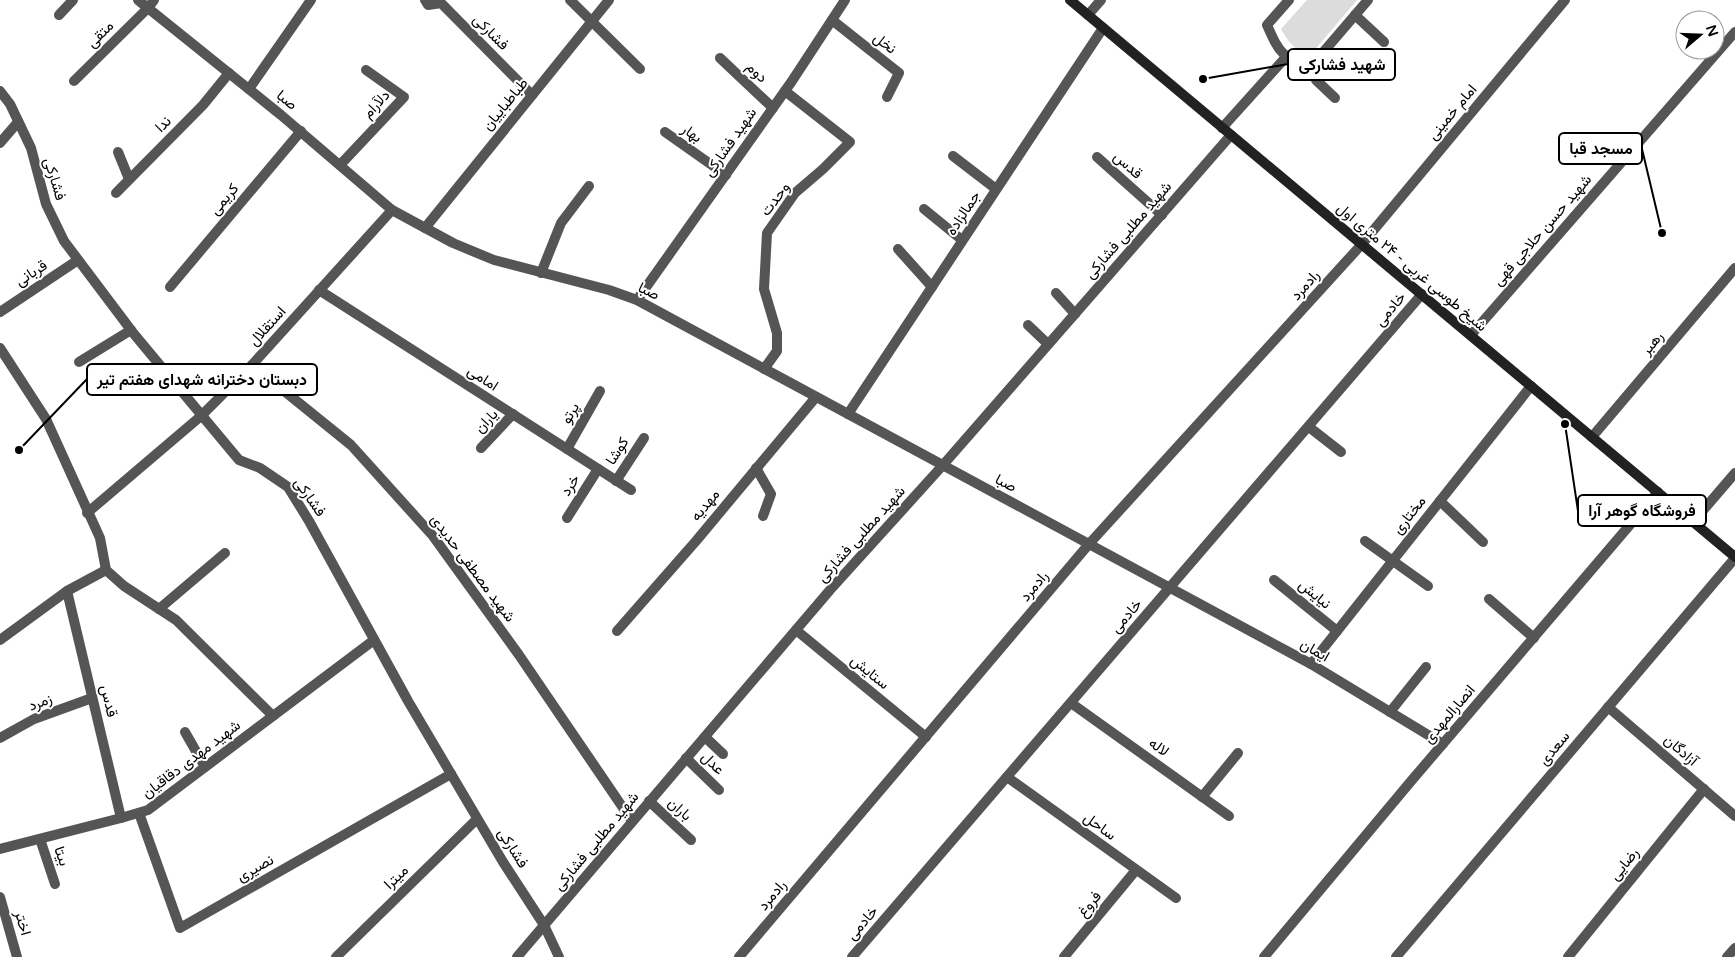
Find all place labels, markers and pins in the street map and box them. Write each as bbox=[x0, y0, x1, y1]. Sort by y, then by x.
callout: شهید فشارکی bbox=[1288, 49, 1395, 80]
callout: مسجد قبا bbox=[1559, 133, 1642, 164]
callout: دبستان دخترانه شهدای هفتم تیر bbox=[87, 364, 317, 395]
callout: فروشگاه گوهر آرا bbox=[1578, 495, 1706, 526]

